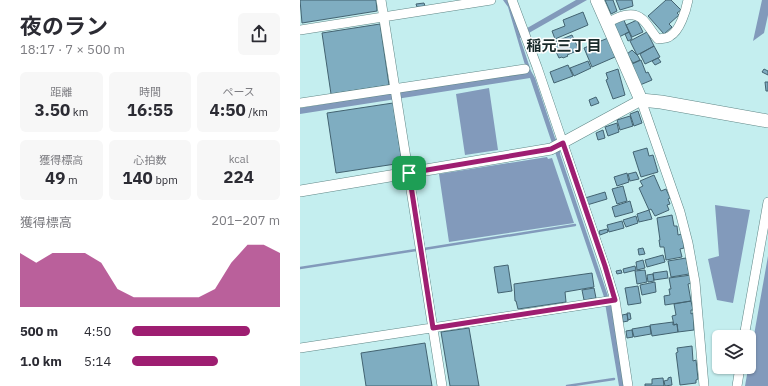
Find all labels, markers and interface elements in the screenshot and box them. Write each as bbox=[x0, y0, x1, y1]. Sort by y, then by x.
text: 夜のラン bbox=[20, 11, 108, 40]
button: share bbox=[238, 13, 280, 55]
district label: 稲元三丁目 bbox=[526, 36, 602, 55]
text: 18:17 · 7 × 500 m bbox=[20, 41, 125, 58]
text: 距離 bbox=[50, 85, 72, 99]
text: 時間 bbox=[139, 85, 161, 99]
text: ペース bbox=[222, 85, 255, 99]
text: 3.50 bbox=[34, 99, 70, 121]
text: 16:55 bbox=[127, 99, 173, 121]
text: 4:50 bbox=[209, 99, 246, 121]
text: km bbox=[70, 105, 88, 119]
text: /km bbox=[246, 105, 268, 119]
text: kcal bbox=[229, 152, 249, 166]
text: 獲得標高 bbox=[39, 153, 83, 167]
text: 心拍数 bbox=[133, 153, 166, 167]
pin bbox=[392, 156, 426, 190]
icon: arrive bbox=[398, 162, 420, 184]
text: 224 bbox=[223, 166, 254, 188]
text: 49 bbox=[45, 167, 65, 189]
text: 140 bbox=[122, 167, 153, 189]
text: m bbox=[65, 173, 78, 187]
text: bpm bbox=[153, 173, 178, 187]
text: 201–207 m bbox=[211, 212, 280, 229]
text: 獲得標高 bbox=[20, 214, 72, 231]
text: 500 m bbox=[20, 323, 58, 340]
text: 4:50 bbox=[84, 323, 111, 340]
map controls bbox=[712, 330, 756, 374]
button: layers bbox=[712, 330, 756, 374]
text: 1.0 km bbox=[20, 353, 62, 370]
text: 5:14 bbox=[84, 353, 111, 370]

